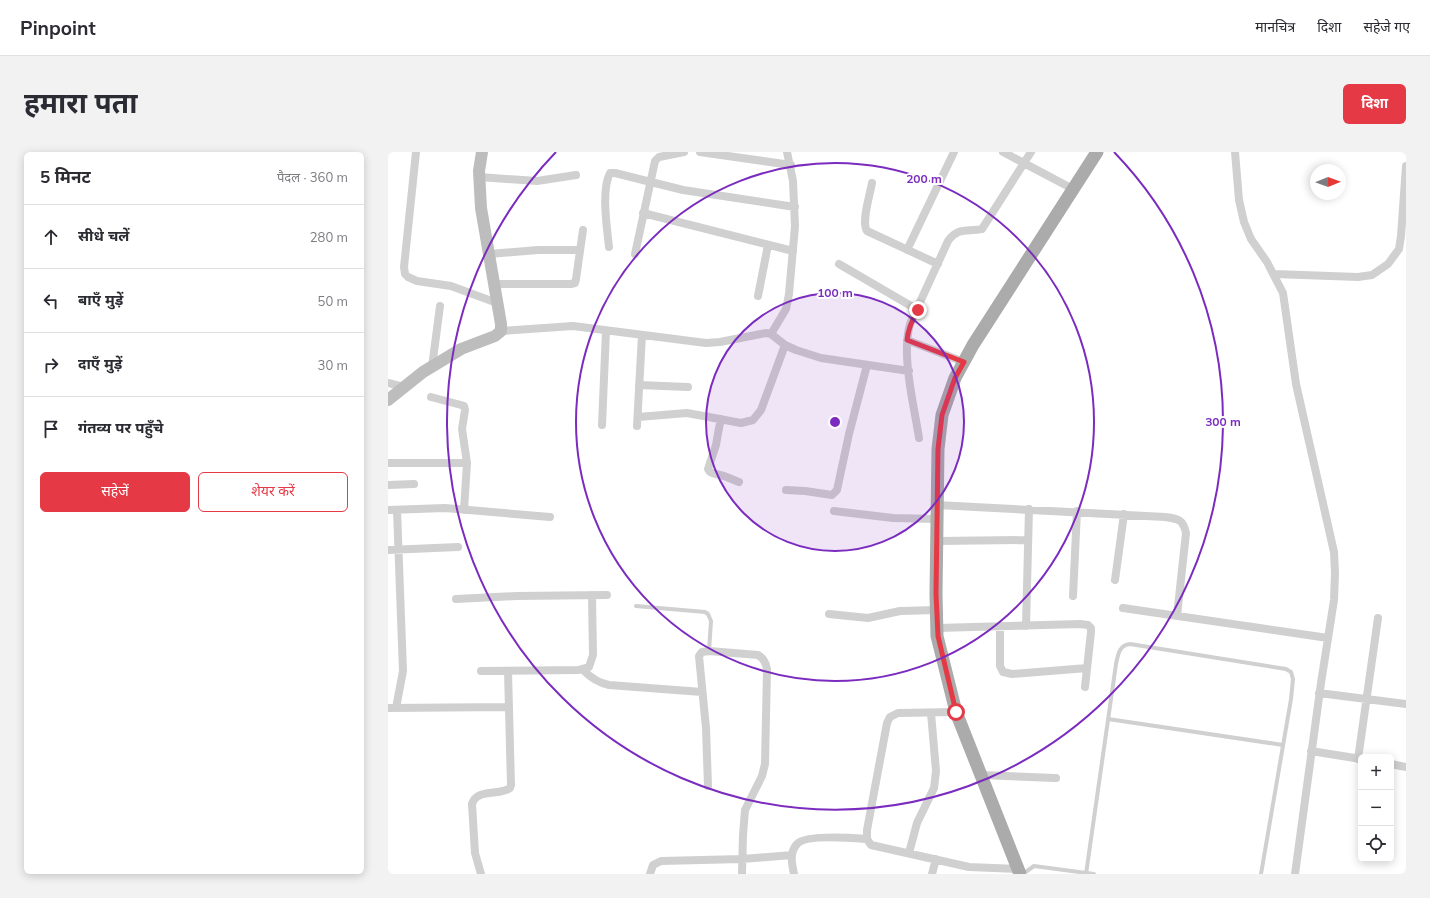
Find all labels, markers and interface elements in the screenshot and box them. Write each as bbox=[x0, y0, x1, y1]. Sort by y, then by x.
text: Pinpoint bbox=[20, 16, 96, 40]
text: मानचित्र bbox=[1255, 18, 1295, 36]
text: दिशा bbox=[1317, 18, 1341, 36]
text: सहेजे गए bbox=[1363, 18, 1410, 36]
button: दिशा bbox=[1343, 84, 1406, 124]
text: हमारा पता bbox=[24, 85, 137, 120]
north arrow bbox=[1310, 164, 1346, 200]
text: 5 मिनट bbox=[40, 166, 91, 187]
text: पैदल · 360 m bbox=[277, 169, 348, 185]
text: 200 m bbox=[906, 171, 942, 186]
icon: ahead bbox=[40, 226, 62, 248]
text: सीधे चलें bbox=[78, 226, 129, 245]
text: 280 m bbox=[310, 229, 348, 245]
text: 100 m bbox=[817, 285, 853, 300]
icon: left bbox=[40, 290, 62, 312]
text: बाएँ मुड़ें bbox=[78, 290, 123, 309]
text: 50 m bbox=[318, 293, 348, 309]
route end bbox=[909, 301, 927, 319]
icon: right bbox=[40, 354, 62, 376]
text: दाएँ मुड़ें bbox=[78, 354, 122, 373]
text: 30 m bbox=[318, 357, 348, 373]
text: 300 m bbox=[1205, 414, 1241, 429]
centre of rings bbox=[828, 415, 842, 429]
icon: arrive bbox=[40, 418, 62, 440]
text: गंतव्य पर पहुँचे bbox=[78, 418, 163, 437]
button: सहेजें bbox=[40, 472, 190, 512]
button: शेयर करें bbox=[198, 472, 348, 512]
route start bbox=[947, 703, 965, 721]
map controls bbox=[1358, 754, 1394, 862]
button: + bbox=[1358, 754, 1394, 790]
button: − bbox=[1358, 790, 1394, 826]
button: locate bbox=[1358, 826, 1394, 862]

